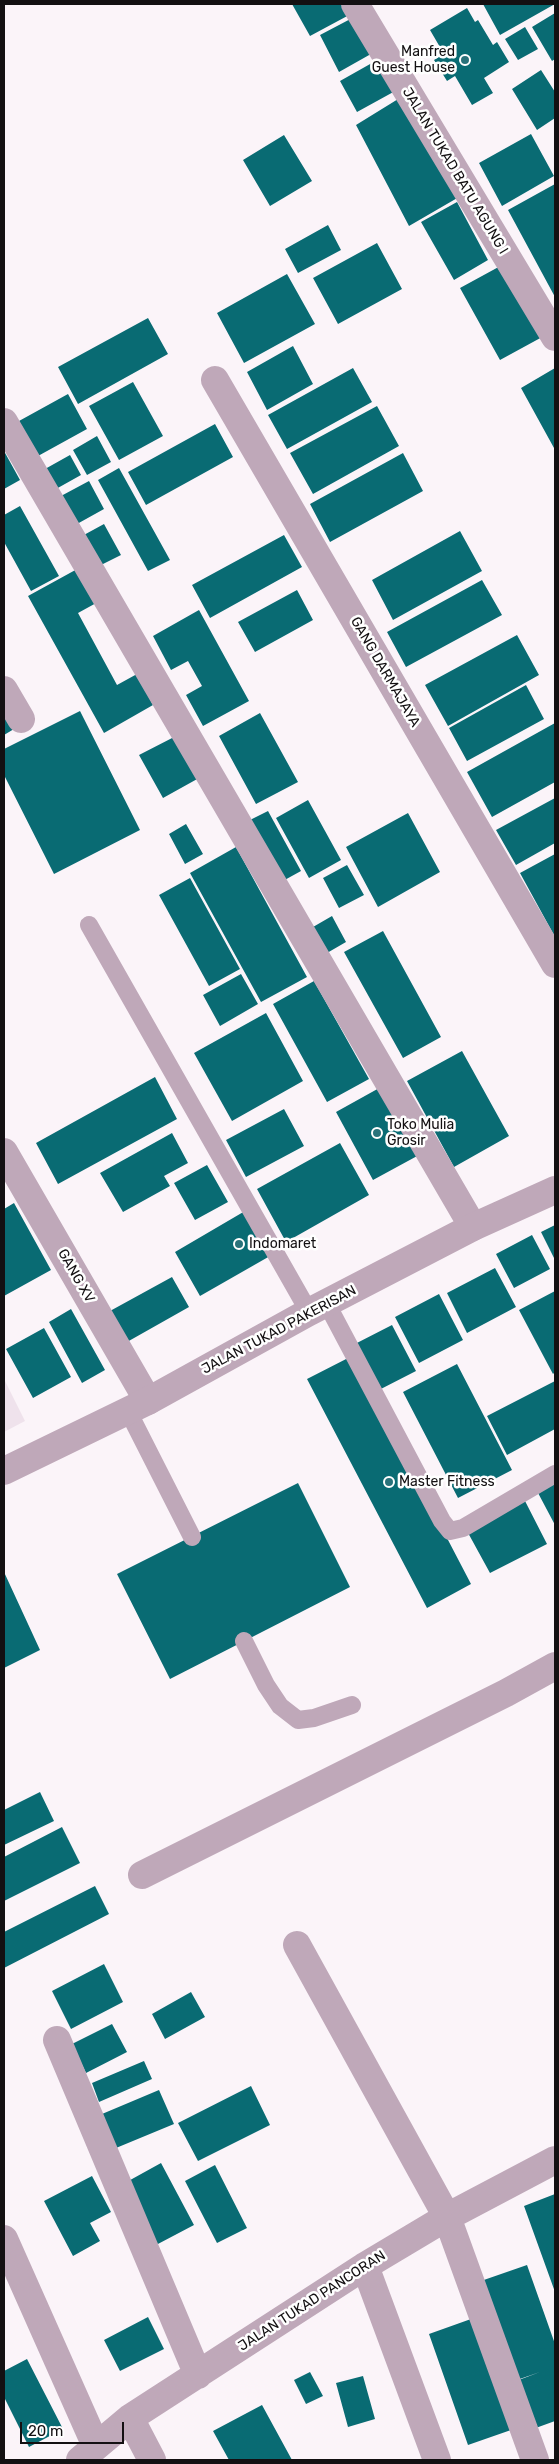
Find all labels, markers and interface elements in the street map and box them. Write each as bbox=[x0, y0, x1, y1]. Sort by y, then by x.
place label: Manfred Guest House bbox=[372, 44, 455, 76]
marker: Manfred Guest House bbox=[459, 54, 471, 66]
street label: JALAN TUKAD BATU AGUNG I bbox=[399, 85, 511, 257]
street label: GANG DARMAJAYA bbox=[347, 614, 423, 730]
place label: Toko Mulia Grosir bbox=[387, 1117, 454, 1150]
marker: Toko Mulia Grosir bbox=[371, 1127, 383, 1139]
place label: Indomaret bbox=[249, 1236, 316, 1252]
marker: Indomaret bbox=[233, 1238, 245, 1250]
street label: GANG XV bbox=[54, 1246, 98, 1306]
street label: JALAN TUKAD PAKERISAN bbox=[199, 1282, 359, 1378]
place label: Master Fitness bbox=[399, 1474, 495, 1490]
marker: Master Fitness bbox=[383, 1476, 395, 1488]
street label: JALAN TUKAD PANCORAN bbox=[235, 2247, 389, 2355]
scale bar bbox=[22, 2412, 126, 2444]
text: 20 m bbox=[28, 2422, 63, 2440]

